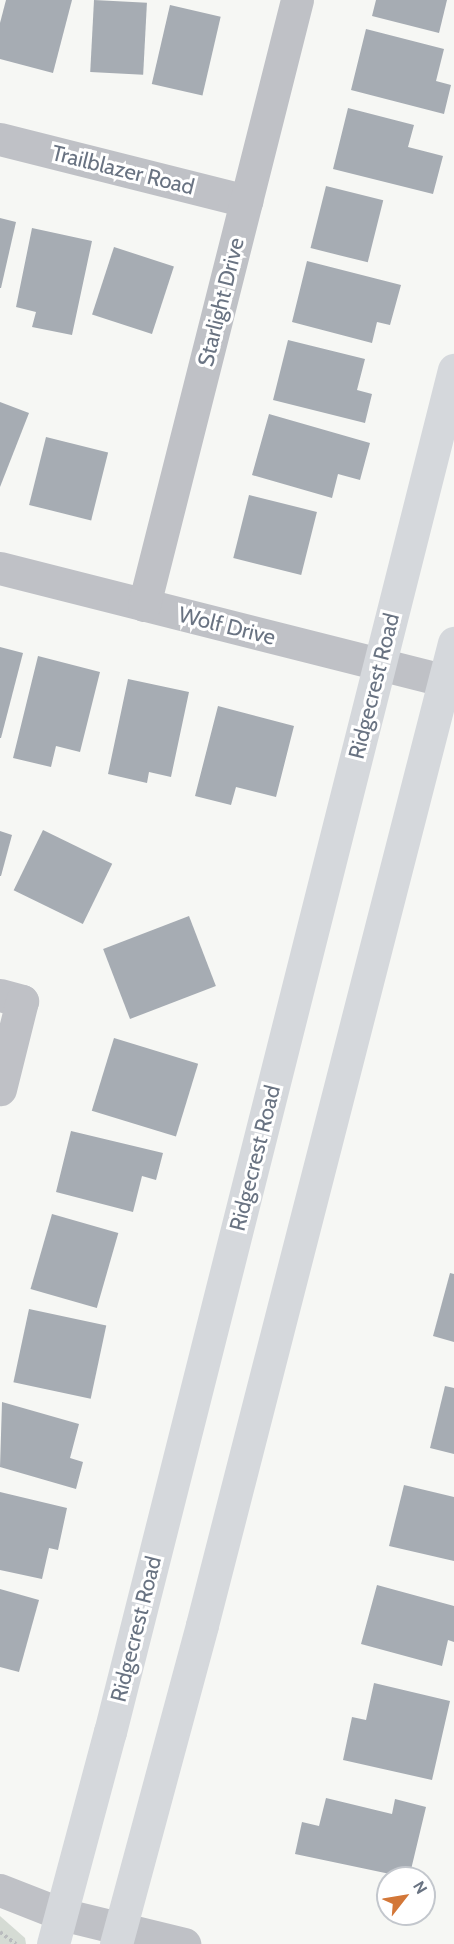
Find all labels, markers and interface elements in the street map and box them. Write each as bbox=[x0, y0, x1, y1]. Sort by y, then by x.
street label: Trailblazer Road bbox=[49, 140, 197, 200]
street label: Starlight Drive bbox=[192, 235, 250, 369]
street label: Wolf Drive bbox=[176, 601, 278, 651]
street label: Ridgecrest Road bbox=[343, 610, 405, 762]
street label: Ridgecrest Road bbox=[224, 1082, 286, 1234]
street label: Ridgecrest Road bbox=[105, 1553, 167, 1705]
north arrow bbox=[376, 1866, 436, 1926]
text: N bbox=[409, 1878, 431, 1897]

